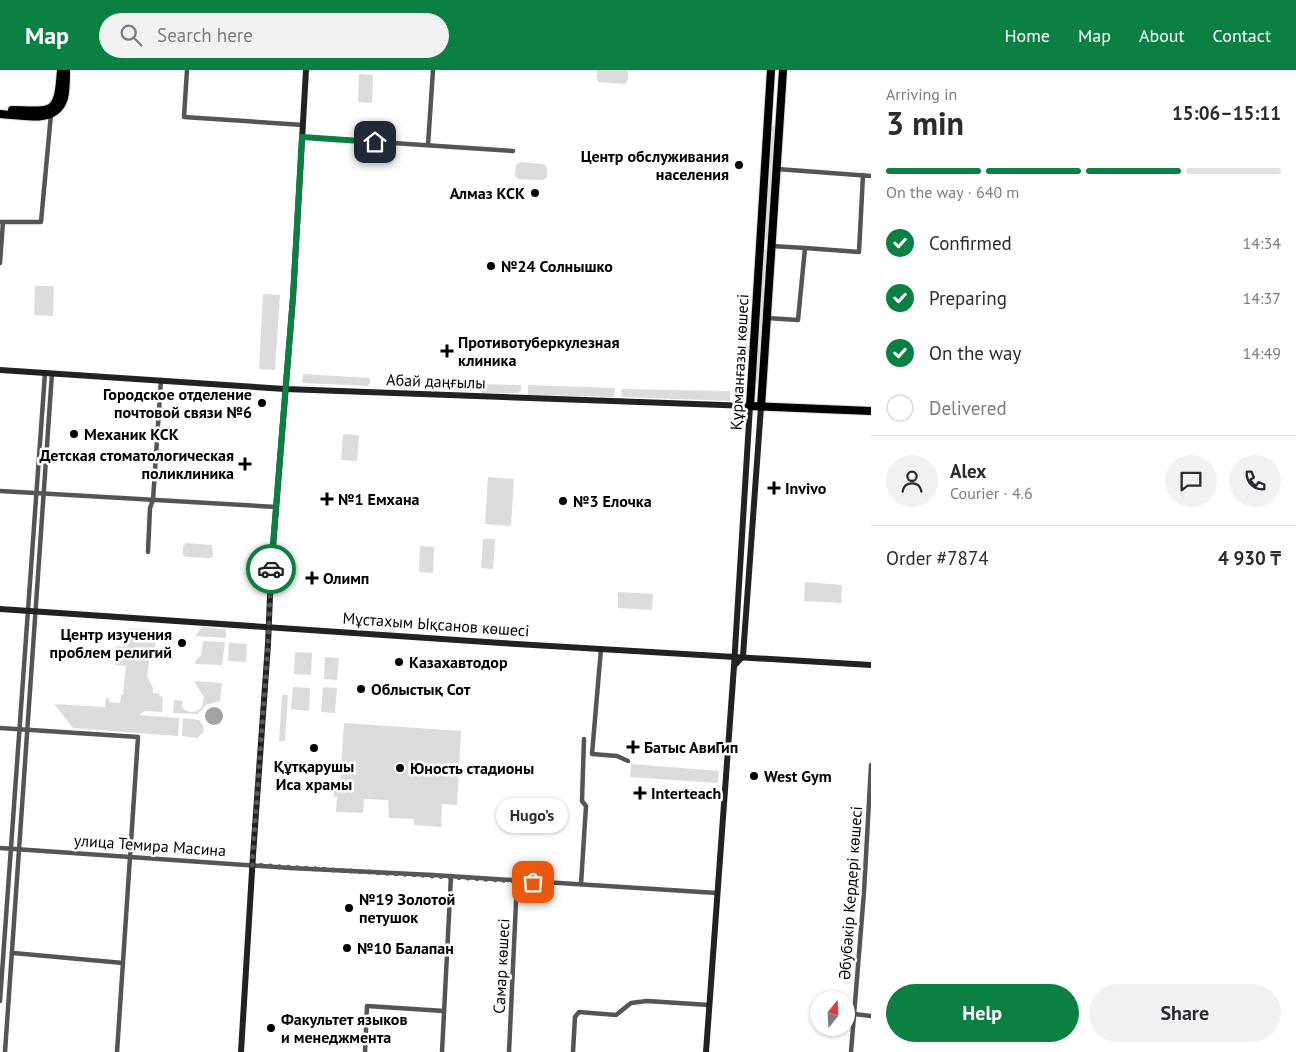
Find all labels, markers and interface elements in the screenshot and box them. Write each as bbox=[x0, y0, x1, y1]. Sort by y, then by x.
search box bbox=[99, 13, 449, 58]
text: Map bbox=[25, 20, 69, 51]
icon: search bbox=[117, 21, 145, 49]
text: Search here bbox=[157, 23, 253, 47]
text: Home bbox=[1004, 24, 1050, 47]
text: Map bbox=[1078, 24, 1111, 47]
text: About bbox=[1139, 24, 1185, 47]
text: Contact bbox=[1213, 24, 1271, 47]
text: Arriving in bbox=[886, 84, 957, 104]
text: 15:06–15:11 bbox=[1172, 101, 1281, 125]
text: 3 min bbox=[886, 102, 964, 144]
pin bbox=[354, 121, 396, 163]
icon: home bbox=[361, 128, 389, 156]
place label: Центр обслуживания наcеления bbox=[581, 146, 729, 184]
marker: Центр обслуживания наcеления bbox=[733, 159, 745, 171]
text: On the way · 640 m bbox=[886, 182, 1019, 202]
place label: Алмаз КСК bbox=[450, 183, 525, 203]
marker: Алмаз КСК bbox=[529, 187, 541, 199]
icon: check bbox=[886, 229, 914, 257]
text: Confirmed bbox=[929, 231, 1012, 255]
text: 14:34 bbox=[1243, 233, 1281, 253]
place label: №24 Солнышко bbox=[501, 256, 613, 276]
marker: №24 Солнышко bbox=[485, 260, 497, 272]
icon: check bbox=[886, 284, 914, 312]
text: Preparing bbox=[929, 286, 1007, 310]
text: 14:37 bbox=[1243, 288, 1281, 308]
street label: Құрманғазы көшесі bbox=[725, 293, 753, 431]
place label: Противотуберкулезная клиника bbox=[458, 332, 619, 370]
icon: check bbox=[886, 339, 914, 367]
text: On the way bbox=[929, 341, 1021, 365]
text: 14:49 bbox=[1243, 343, 1281, 363]
marker: Противотуберкулезная клиника bbox=[440, 344, 454, 358]
street label: Абай даңғылы bbox=[386, 369, 486, 393]
place label: Городское отделение почтовой связи №6 bbox=[103, 384, 252, 422]
text: Delivered bbox=[929, 396, 1007, 420]
marker: Городское отделение почтовой связи №6 bbox=[256, 397, 268, 409]
place label: Механик КСК bbox=[84, 424, 179, 444]
marker: Механик КСК bbox=[68, 428, 80, 440]
place label: Детская стоматологическая поликлиника bbox=[40, 445, 234, 483]
button: person bbox=[886, 455, 938, 507]
button: chat bbox=[1165, 455, 1217, 507]
button: phone bbox=[1229, 455, 1281, 507]
marker: Детская стоматологическая поликлиника bbox=[238, 457, 252, 471]
text: Alex bbox=[950, 459, 986, 483]
place label: Invivo bbox=[785, 478, 827, 498]
marker: Invivo bbox=[767, 481, 781, 495]
text: Courier · 4.6 bbox=[950, 483, 1033, 503]
place label: №1 Емхана bbox=[338, 489, 419, 509]
place label: №3 Елочка bbox=[573, 491, 652, 511]
marker: №1 Емхана bbox=[320, 492, 334, 506]
marker: №3 Елочка bbox=[557, 495, 569, 507]
courier bbox=[246, 544, 296, 594]
text: Order #7874 bbox=[886, 546, 989, 570]
text: 4 930 ₸ bbox=[1218, 546, 1281, 570]
icon: car bbox=[257, 555, 285, 583]
place label: Олимп bbox=[323, 568, 369, 588]
marker: Олимп bbox=[305, 571, 319, 585]
street label: Мұстахым Ықсанов көшесі bbox=[342, 607, 530, 641]
place label: Центр изучения проблем религий bbox=[50, 624, 172, 662]
marker: Центр изучения проблем религий bbox=[176, 637, 188, 649]
place label: Казахавтодор bbox=[409, 652, 508, 672]
marker: Казахавтодор bbox=[393, 656, 405, 668]
place label: Облыстық Сот bbox=[371, 679, 471, 699]
marker: Облыстық Сот bbox=[355, 683, 367, 695]
place label: Батыс АвиГип bbox=[644, 737, 738, 757]
marker: Батыс АвиГип bbox=[626, 740, 640, 754]
marker: Құтқарушы Иса храмы bbox=[308, 742, 320, 754]
place label: Құтқарушы Иса храмы bbox=[274, 756, 354, 794]
place label: Юность стадионы bbox=[410, 758, 534, 778]
marker: Юность стадионы bbox=[394, 762, 406, 774]
place label: West Gym bbox=[764, 766, 832, 786]
marker: West Gym bbox=[748, 770, 760, 782]
place label: Interteach bbox=[651, 783, 721, 803]
marker: Interteach bbox=[633, 786, 647, 800]
callout: Hugo's bbox=[497, 797, 569, 832]
text: Hugo's bbox=[510, 805, 554, 825]
street label: Әбубәкір Кердері көшесі bbox=[834, 805, 866, 981]
street label: улица Темира Масина bbox=[73, 830, 227, 860]
pin bbox=[512, 861, 554, 903]
icon: bag bbox=[519, 868, 547, 896]
place label: №19 Золотой петушок bbox=[359, 889, 455, 927]
marker: №19 Золотой петушок bbox=[343, 902, 355, 914]
street label: Самар көшесі bbox=[489, 918, 513, 1014]
place label: №10 Балапан bbox=[357, 938, 454, 958]
marker: №10 Балапан bbox=[341, 942, 353, 954]
button: Help bbox=[886, 984, 1079, 1042]
button: Share bbox=[1089, 984, 1281, 1042]
north arrow bbox=[810, 991, 855, 1036]
map controls bbox=[810, 991, 855, 1036]
place label: Факультет языков и менеджмента bbox=[281, 1009, 408, 1047]
marker: Факультет языков и менеджмента bbox=[265, 1022, 277, 1034]

